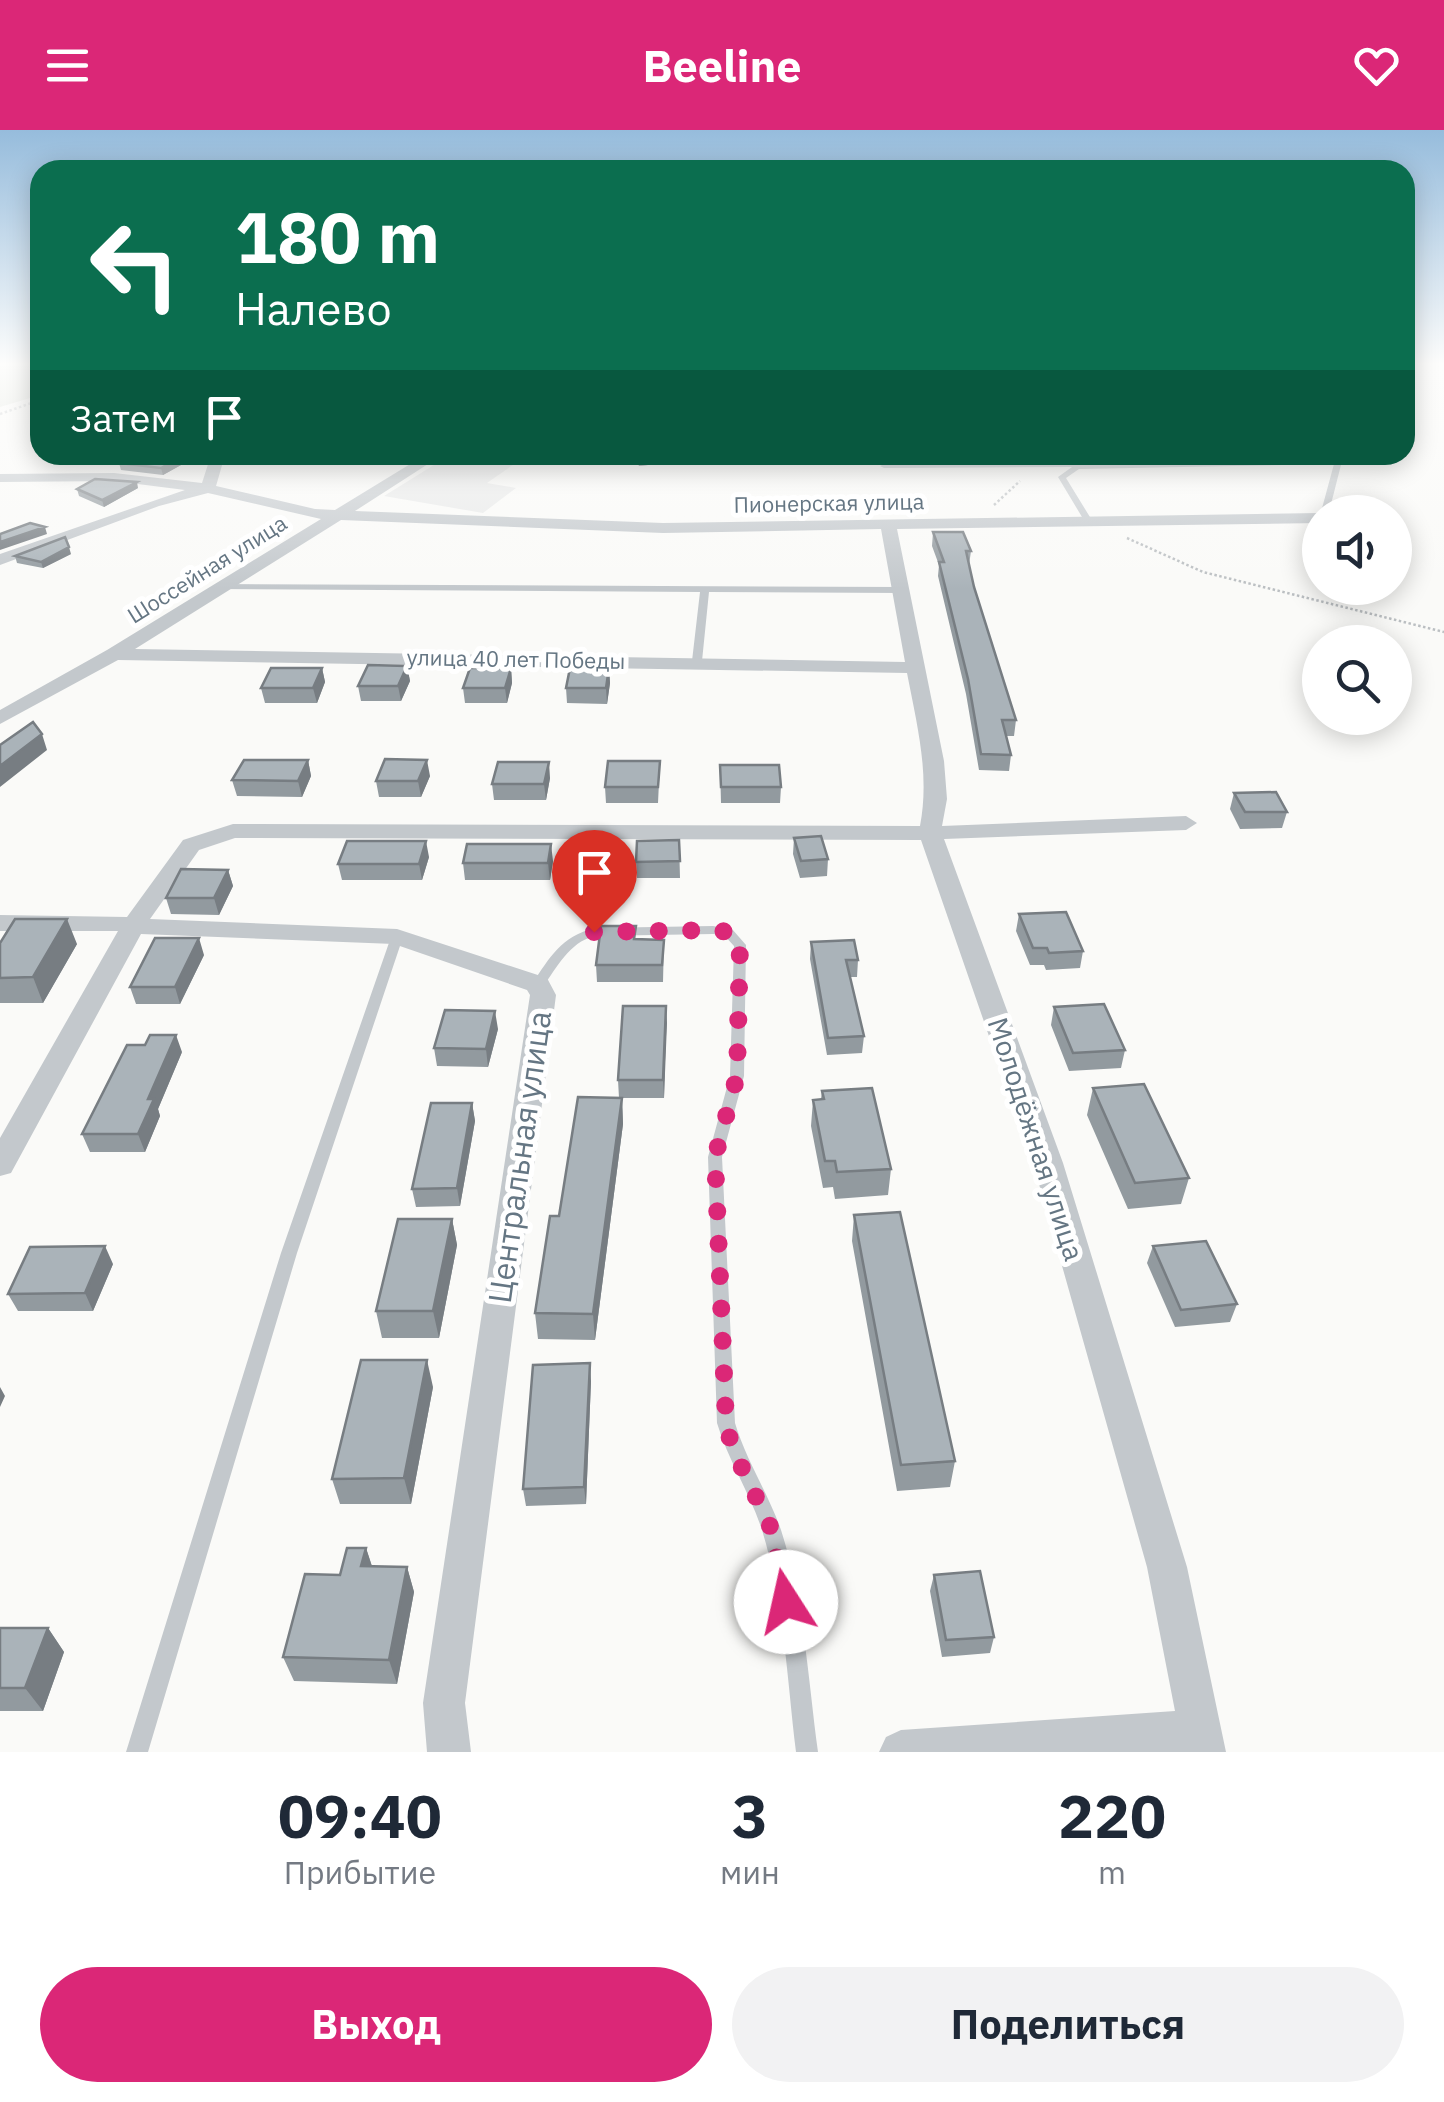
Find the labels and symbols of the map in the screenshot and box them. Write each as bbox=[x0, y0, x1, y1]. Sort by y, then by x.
street label: Пионерская улица bbox=[733, 486, 925, 519]
street label: Шоссейная улица bbox=[122, 508, 292, 629]
street label: улица 40 лет Победы bbox=[406, 642, 626, 675]
pin bbox=[552, 830, 637, 933]
street label: Центральная улица bbox=[478, 1008, 560, 1306]
street label: Молодёжная улица bbox=[980, 1013, 1093, 1265]
position arrow bbox=[734, 1550, 838, 1654]

